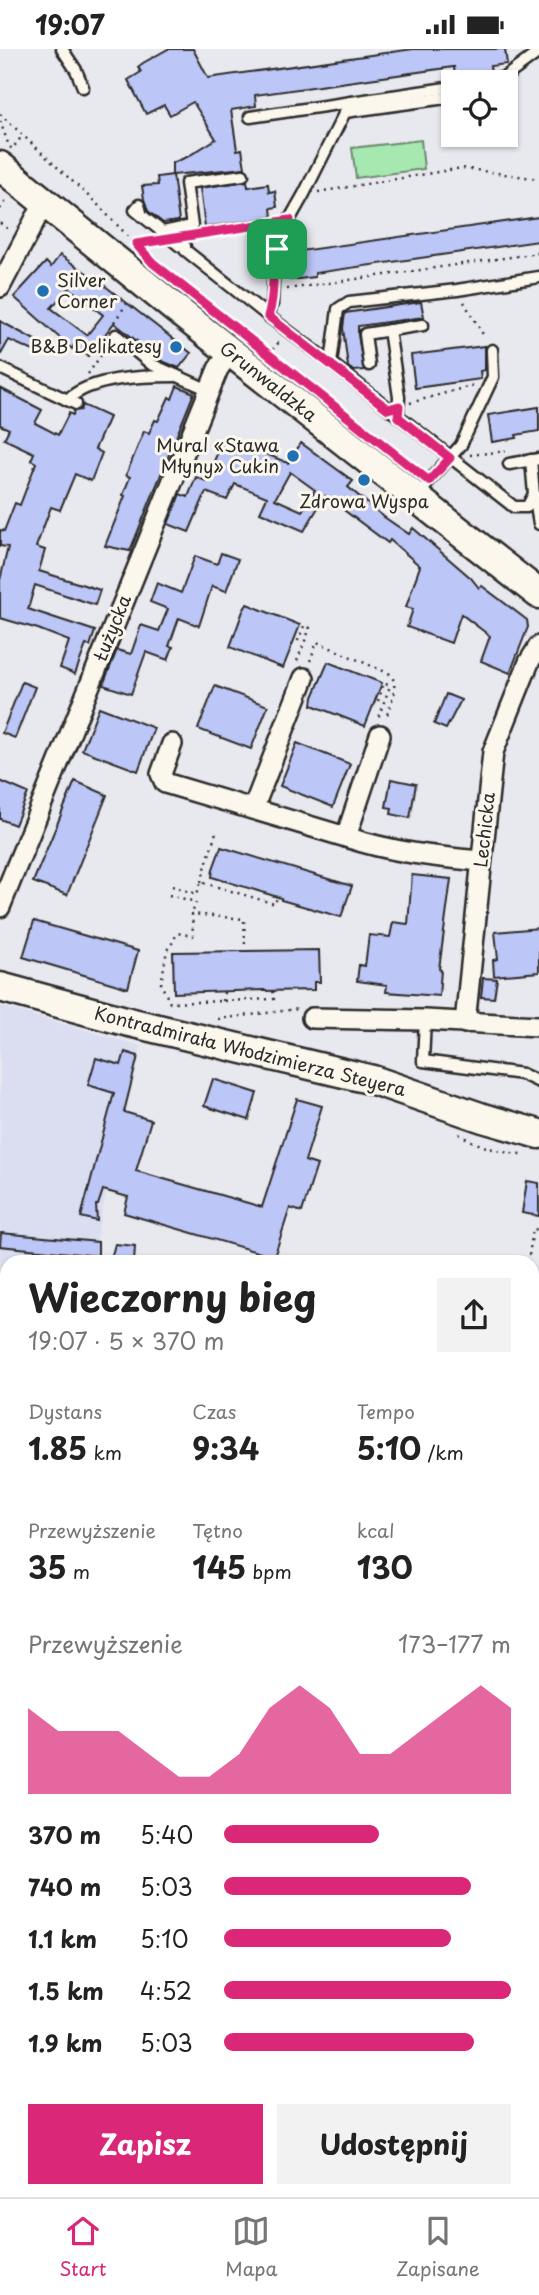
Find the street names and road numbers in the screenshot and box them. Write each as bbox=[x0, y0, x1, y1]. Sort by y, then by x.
street label: Grunwaldzka bbox=[214, 334, 324, 428]
street label: Łużycka bbox=[86, 590, 137, 665]
street label: Lechicka bbox=[466, 790, 501, 869]
street label: Kontradmirała Włodzimierza Steyera bbox=[92, 999, 409, 1102]

